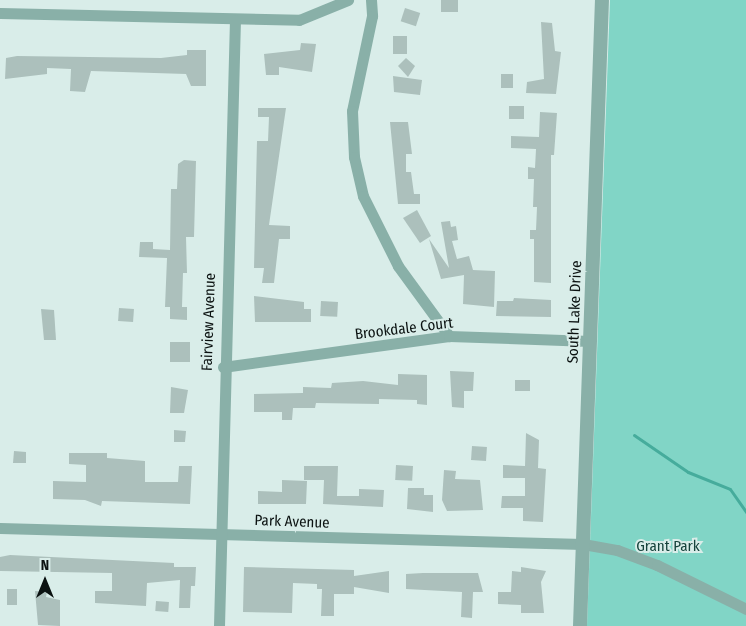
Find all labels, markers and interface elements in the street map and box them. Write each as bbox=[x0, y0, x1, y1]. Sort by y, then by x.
street label: South Lake Drive bbox=[564, 260, 586, 364]
street label: Fairview Avenue bbox=[198, 273, 220, 371]
street label: Brookdale Court bbox=[354, 314, 454, 344]
street label: Park Avenue bbox=[254, 512, 330, 532]
park label: Grant Park bbox=[636, 538, 700, 556]
north arrow bbox=[20, 556, 70, 606]
text: N bbox=[41, 557, 49, 574]

